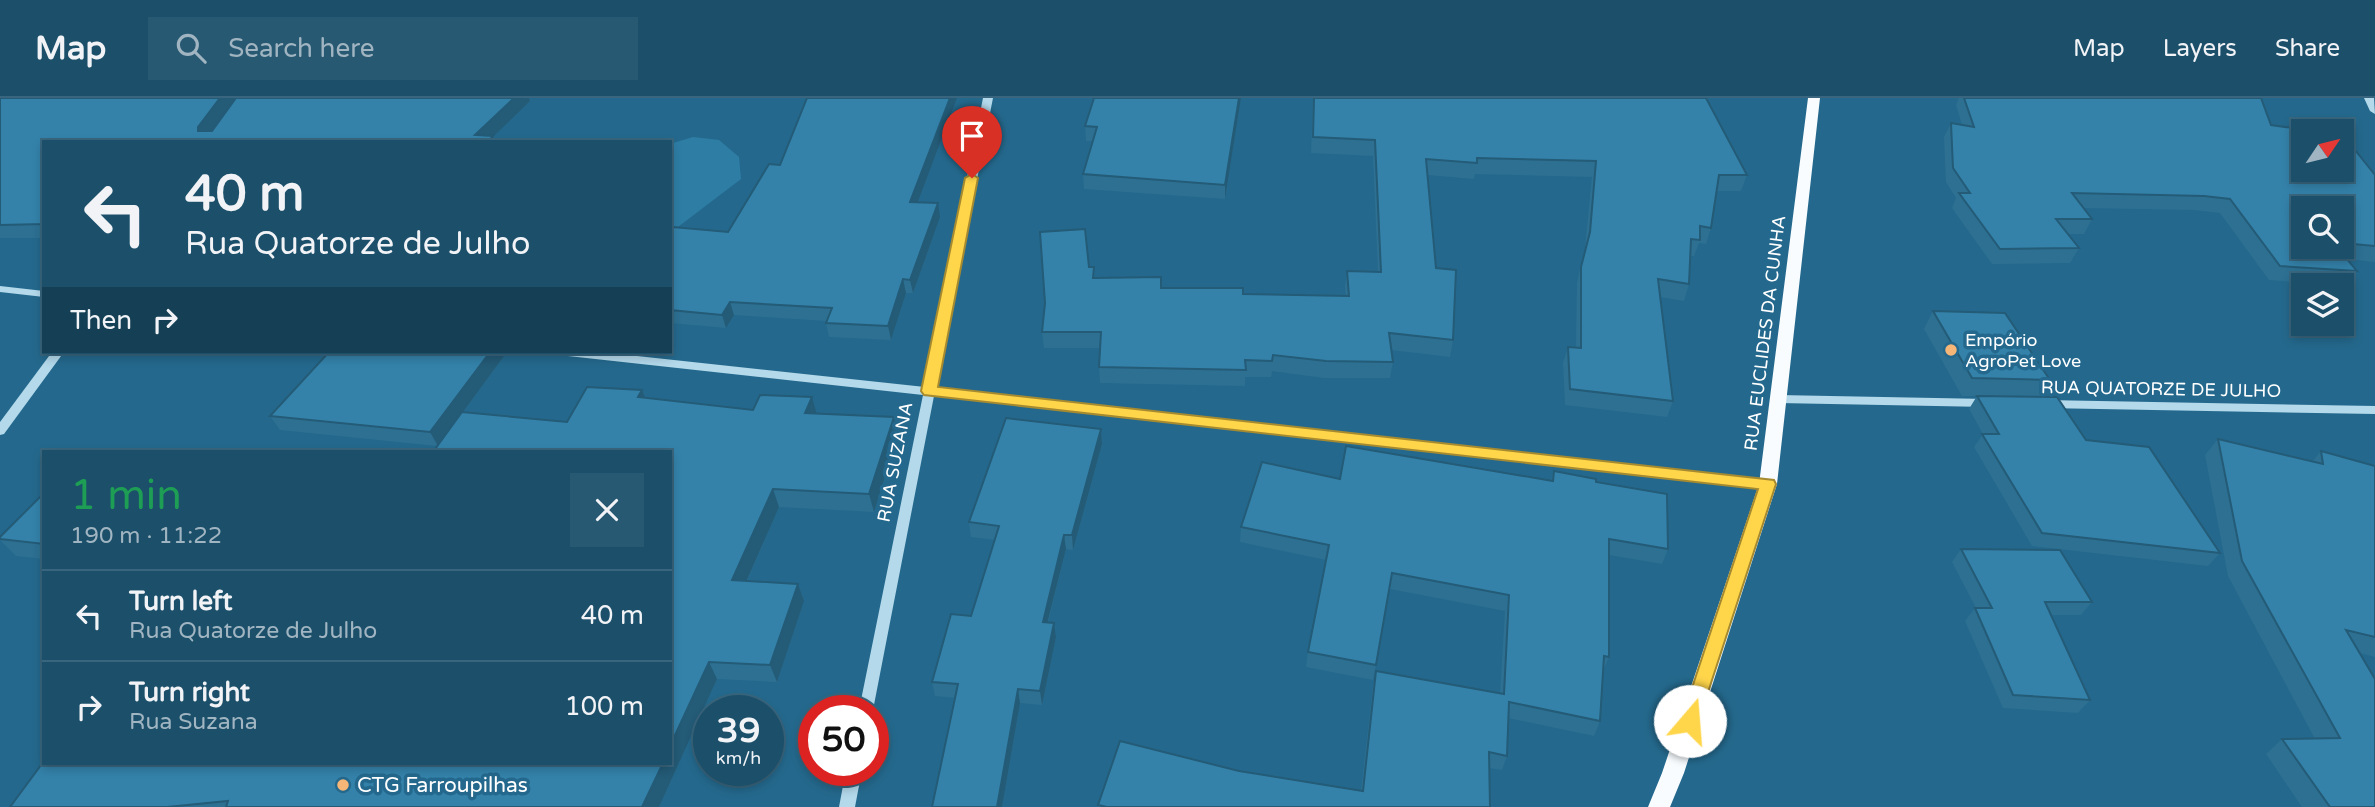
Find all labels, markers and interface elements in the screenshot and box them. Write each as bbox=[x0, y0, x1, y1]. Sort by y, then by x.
search box bbox=[148, 17, 638, 80]
text: Map bbox=[35, 29, 106, 68]
icon: search bbox=[172, 29, 210, 67]
text: Search here bbox=[228, 33, 374, 64]
text: Map bbox=[2073, 34, 2125, 63]
text: Layers bbox=[2163, 34, 2237, 63]
text: Share bbox=[2275, 34, 2340, 63]
pin bbox=[942, 106, 1002, 178]
icon: arrive bbox=[953, 117, 991, 155]
north arrow bbox=[2291, 119, 2354, 182]
map controls bbox=[2291, 119, 2354, 336]
text: 40 m bbox=[185, 165, 304, 224]
icon: left bbox=[70, 168, 161, 259]
button: search bbox=[2291, 196, 2354, 259]
street label: RUA EUCLIDES DA CUNHA bbox=[1740, 214, 1790, 452]
text: Rua Quatorze de Julho bbox=[185, 225, 530, 263]
button: layers bbox=[2291, 273, 2354, 336]
icon: right bbox=[146, 301, 184, 339]
text: Then bbox=[70, 305, 132, 336]
place label: Empório AgroPet Love bbox=[1965, 329, 2081, 372]
marker: Empório AgroPet Love bbox=[1943, 342, 1959, 358]
street label: RUA QUATORZE DE JULHO bbox=[2041, 376, 2281, 402]
street label: RUA SUZANA bbox=[873, 400, 917, 524]
text: 1 min bbox=[70, 470, 182, 521]
button: close bbox=[570, 473, 644, 547]
text: 190 m · 11:22 bbox=[70, 522, 222, 550]
text: Turn left bbox=[129, 586, 232, 617]
icon: left bbox=[70, 597, 108, 635]
text: 40 m bbox=[581, 600, 644, 631]
text: Rua Quatorze de Julho bbox=[129, 617, 377, 645]
text: Turn right bbox=[129, 677, 250, 708]
position arrow bbox=[1653, 684, 1727, 758]
icon: right bbox=[70, 688, 108, 726]
text: 100 m bbox=[564, 691, 644, 722]
speed limit sign: 50 bbox=[798, 695, 889, 786]
text: Rua Suzana bbox=[129, 708, 258, 736]
text: 39 bbox=[717, 710, 760, 752]
text: km/h bbox=[716, 747, 761, 769]
place label: CTG Farroupilhas bbox=[357, 773, 528, 798]
marker: CTG Farroupilhas bbox=[335, 777, 351, 793]

